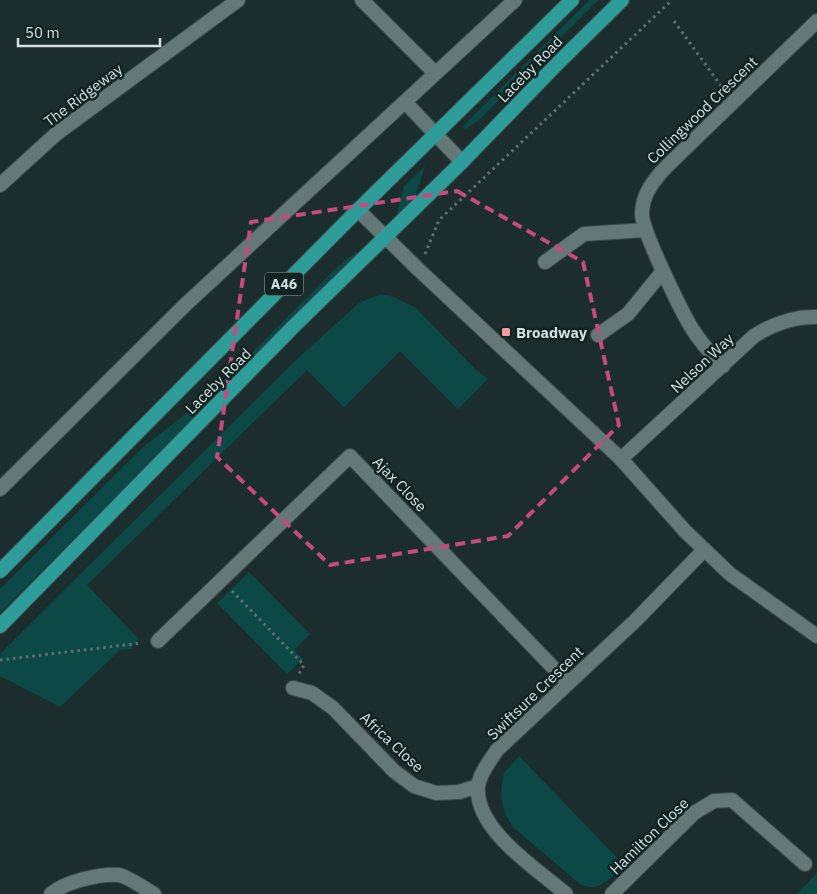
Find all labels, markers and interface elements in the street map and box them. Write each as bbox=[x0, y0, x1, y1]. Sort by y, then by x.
scale bar bbox=[18, 15, 160, 47]
text: 50 m bbox=[25, 23, 60, 42]
street label: Laceby Road bbox=[494, 32, 566, 106]
street label: Collingwood Crescent bbox=[643, 52, 761, 168]
street label: The Ridgeway bbox=[40, 59, 127, 131]
road number: A46 bbox=[265, 272, 303, 296]
place label: Broadway bbox=[516, 323, 587, 342]
marker: Broadway bbox=[500, 326, 512, 338]
street label: Nelson Way bbox=[667, 329, 738, 397]
street label: Laceby Road bbox=[181, 344, 255, 418]
street label: Ajax Close bbox=[369, 452, 431, 516]
street label: Swiftsure Crescent bbox=[483, 642, 587, 744]
street label: Africa Close bbox=[356, 708, 428, 776]
street label: Hamilton Close bbox=[606, 794, 692, 878]

